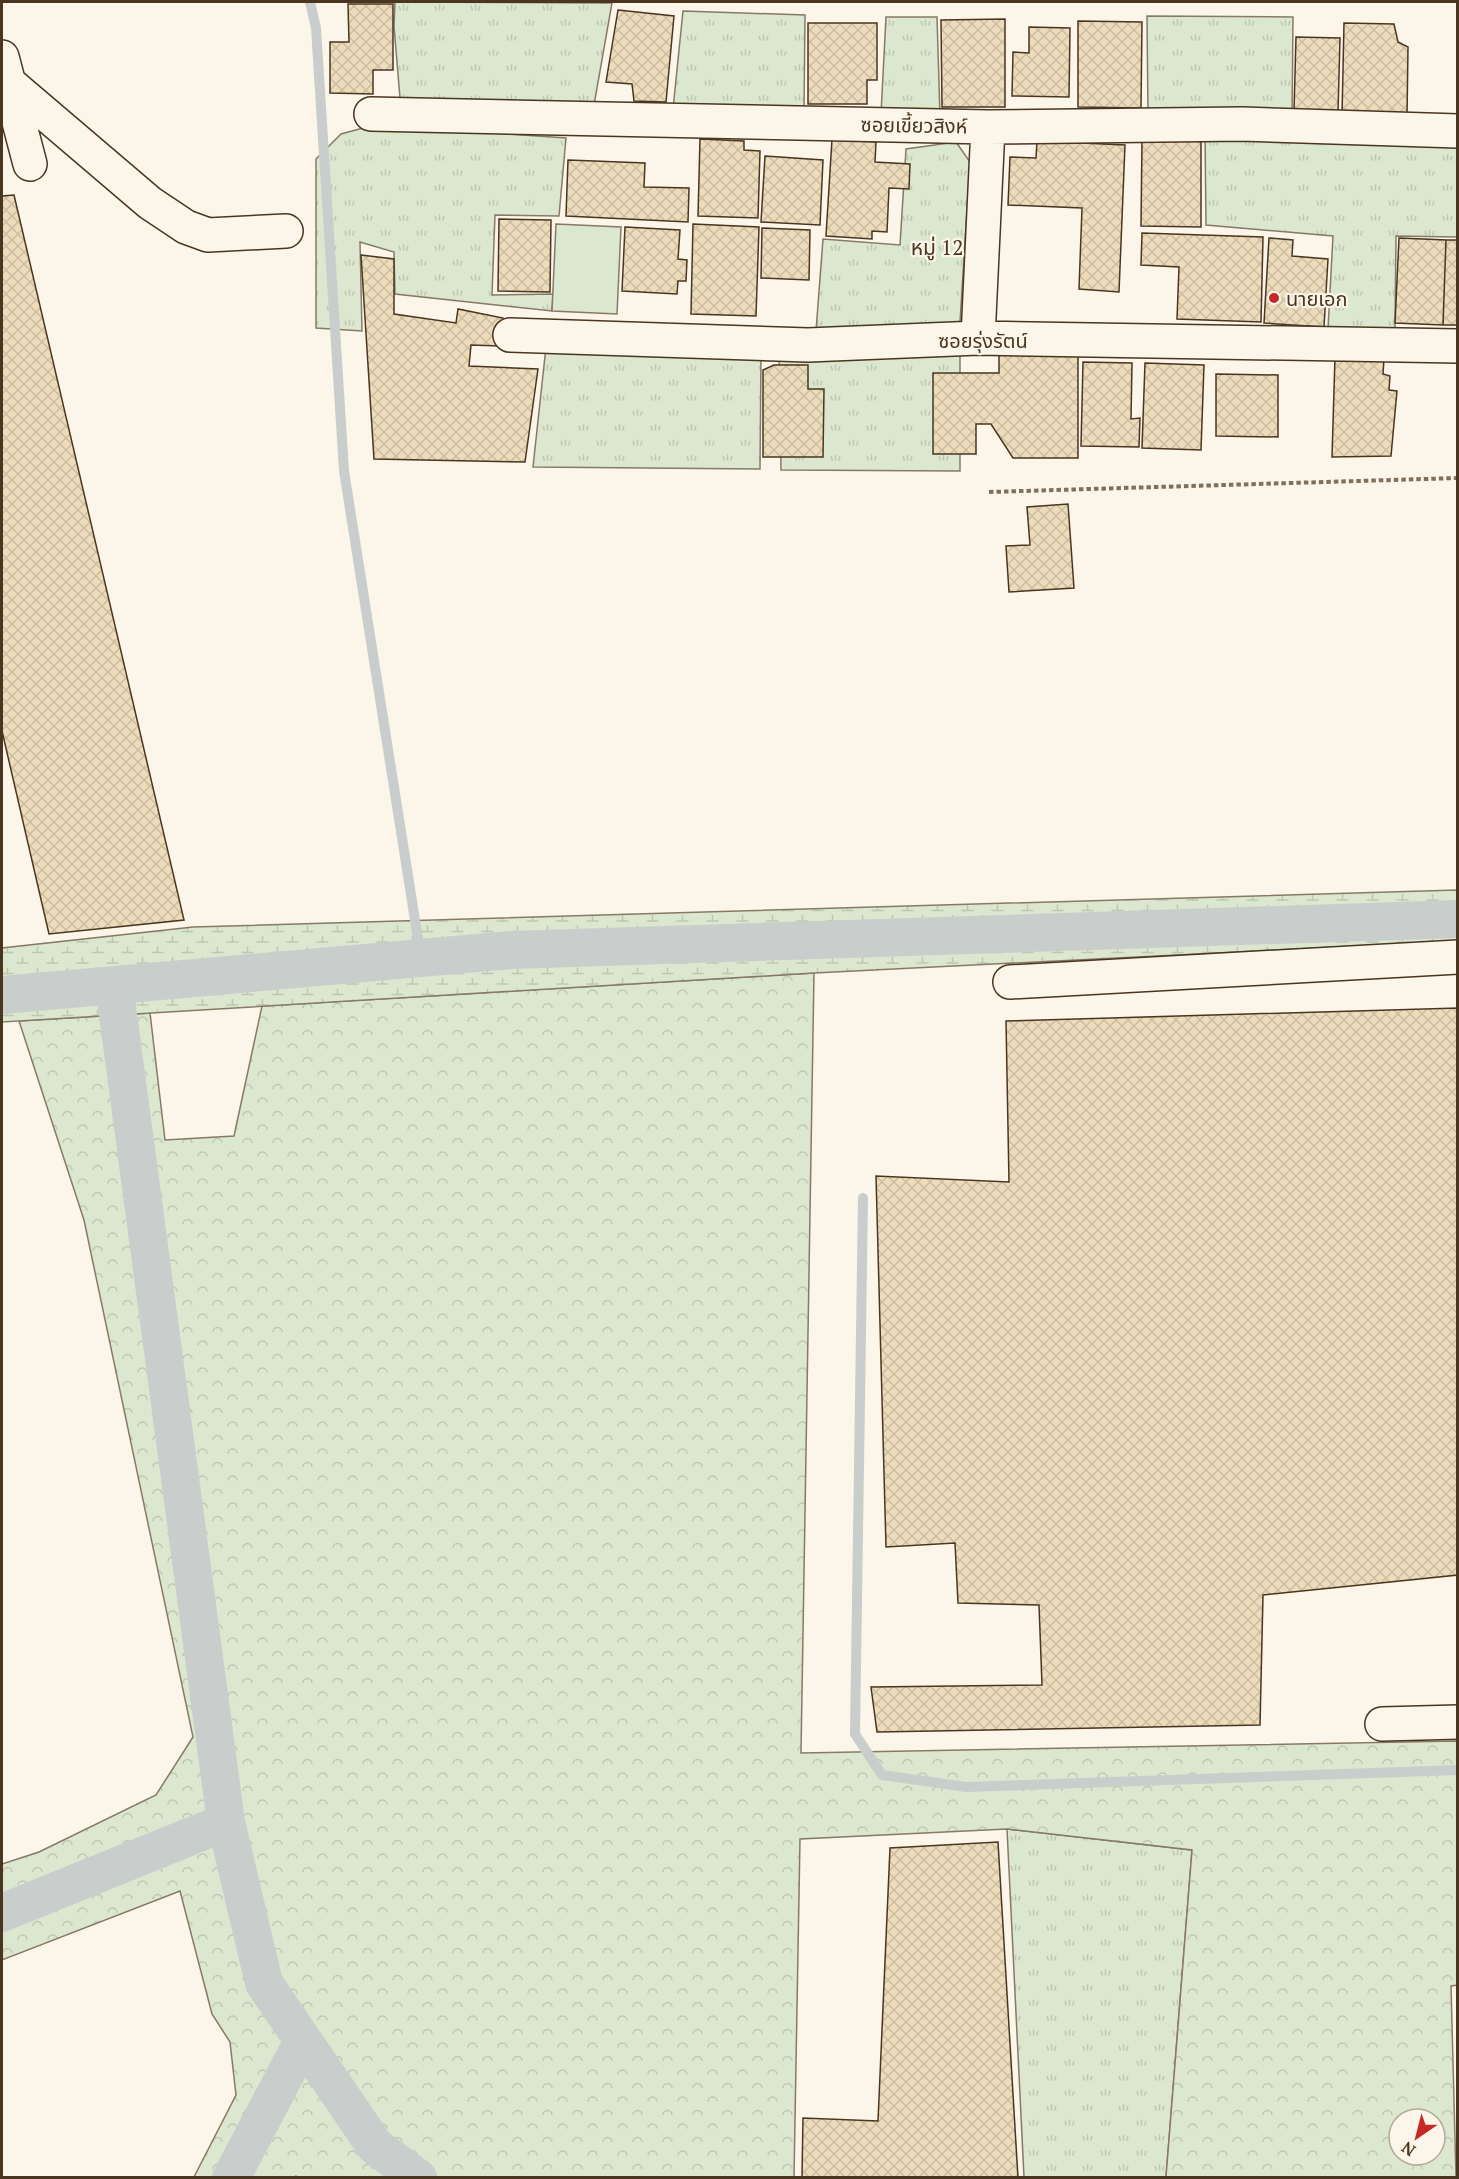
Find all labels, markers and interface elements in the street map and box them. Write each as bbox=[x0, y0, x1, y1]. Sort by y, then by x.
street label: ซอยเขี้ยวสิงห์ bbox=[860, 111, 968, 139]
district label: หมู่ 12 bbox=[911, 233, 963, 261]
place label: นายเอก bbox=[1286, 285, 1347, 312]
marker: นายเอก bbox=[1267, 291, 1281, 305]
street label: ซอยรุ่งรัตน์ bbox=[938, 327, 1028, 354]
north arrow bbox=[1387, 2107, 1447, 2167]
text: N bbox=[1397, 2137, 1420, 2162]

